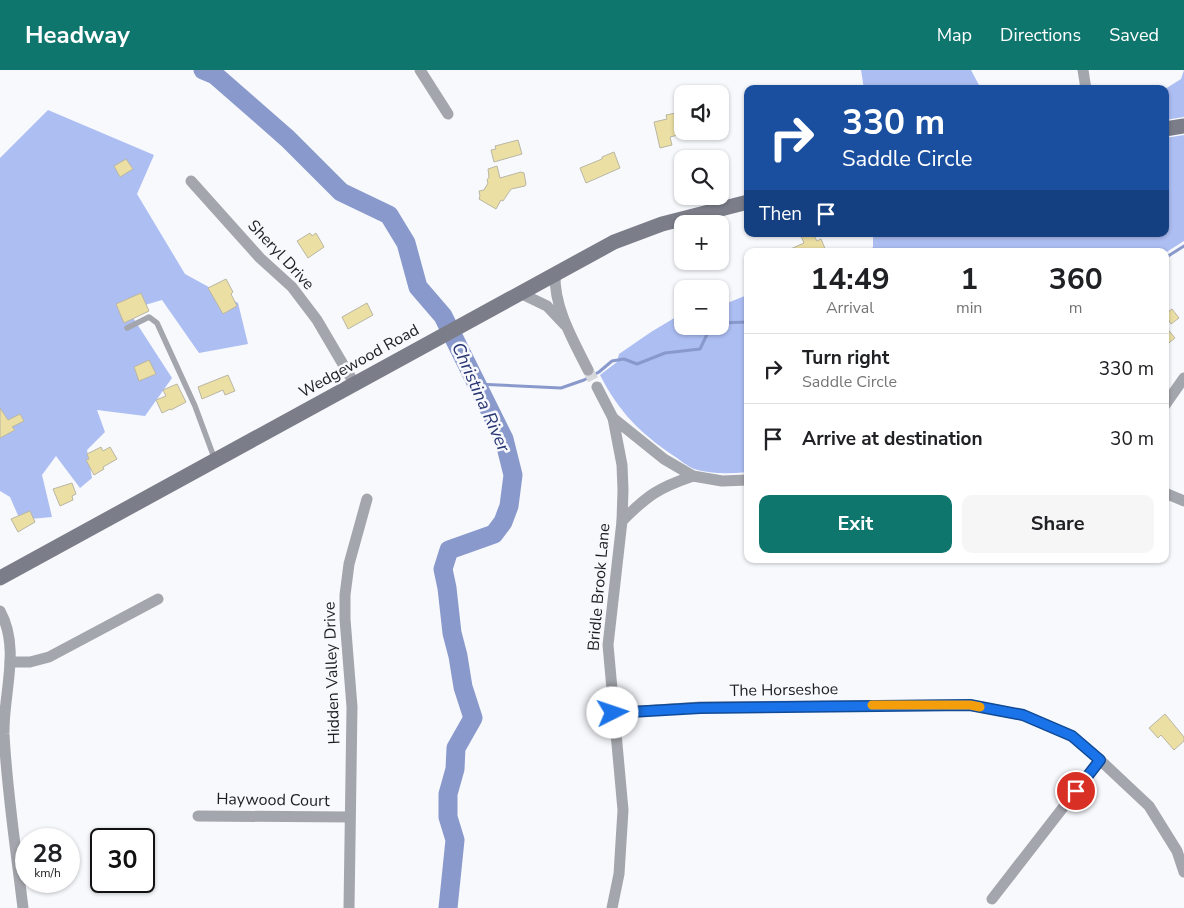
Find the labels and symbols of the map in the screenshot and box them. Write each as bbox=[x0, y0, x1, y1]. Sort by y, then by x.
street label: Sheryl Drive bbox=[243, 215, 319, 295]
street label: Wedgewood Road bbox=[295, 319, 423, 403]
water label: Christina River bbox=[446, 338, 516, 456]
street label: Bridle Brook Lane bbox=[582, 522, 616, 652]
street label: Hidden Valley Drive bbox=[319, 601, 345, 745]
street label: The Horseshoe bbox=[730, 678, 838, 702]
position arrow bbox=[586, 686, 638, 738]
pin bbox=[1055, 770, 1097, 812]
street label: Haywood Court bbox=[216, 788, 330, 812]
speed limit sign: 30 bbox=[90, 828, 155, 893]

